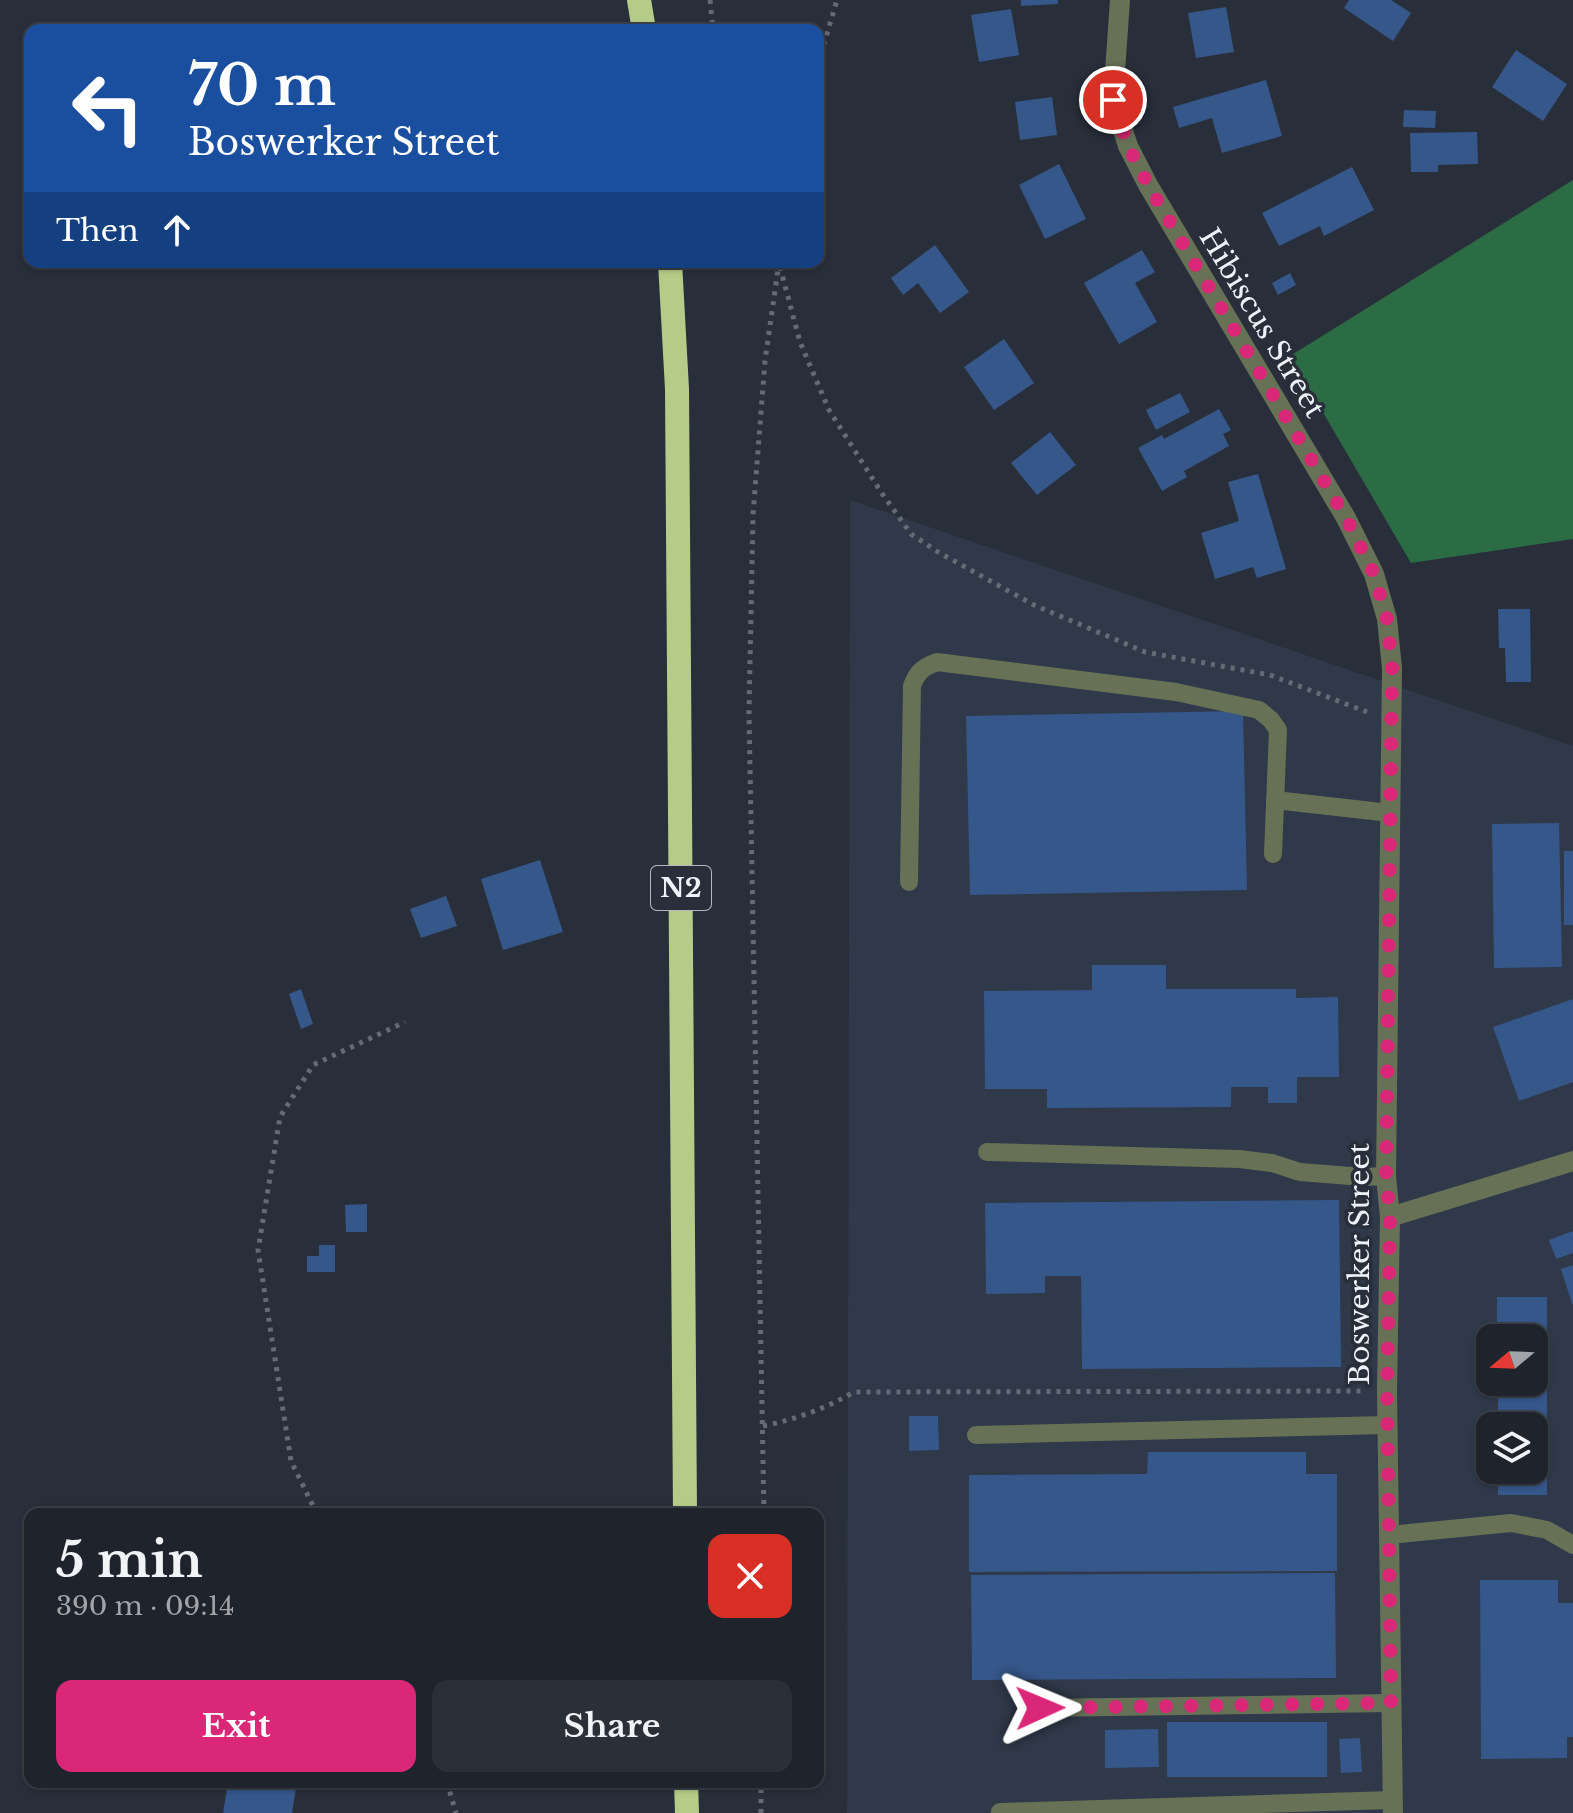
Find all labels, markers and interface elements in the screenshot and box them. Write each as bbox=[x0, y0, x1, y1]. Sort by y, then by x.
text: 70 m bbox=[188, 51, 336, 120]
icon: left bbox=[56, 56, 160, 160]
pin bbox=[1079, 66, 1147, 134]
icon: arrive bbox=[1091, 78, 1135, 122]
text: Boswerker Street bbox=[188, 120, 499, 165]
icon: ahead bbox=[155, 208, 199, 252]
text: Then bbox=[56, 212, 139, 249]
street label: Hibiscus Street bbox=[1192, 222, 1333, 424]
road number: N2 bbox=[651, 866, 711, 910]
street label: Boswerker Street bbox=[1342, 1142, 1377, 1385]
north arrow bbox=[1476, 1324, 1548, 1396]
map controls bbox=[1476, 1324, 1548, 1484]
button: layers bbox=[1476, 1412, 1548, 1484]
text: 5 min bbox=[56, 1530, 203, 1590]
button: close bbox=[708, 1534, 792, 1618]
text: 390 m · 09:14 bbox=[56, 1590, 235, 1622]
position arrow bbox=[998, 1666, 1082, 1750]
button: Exit bbox=[56, 1680, 416, 1772]
button: Share bbox=[432, 1680, 792, 1772]

